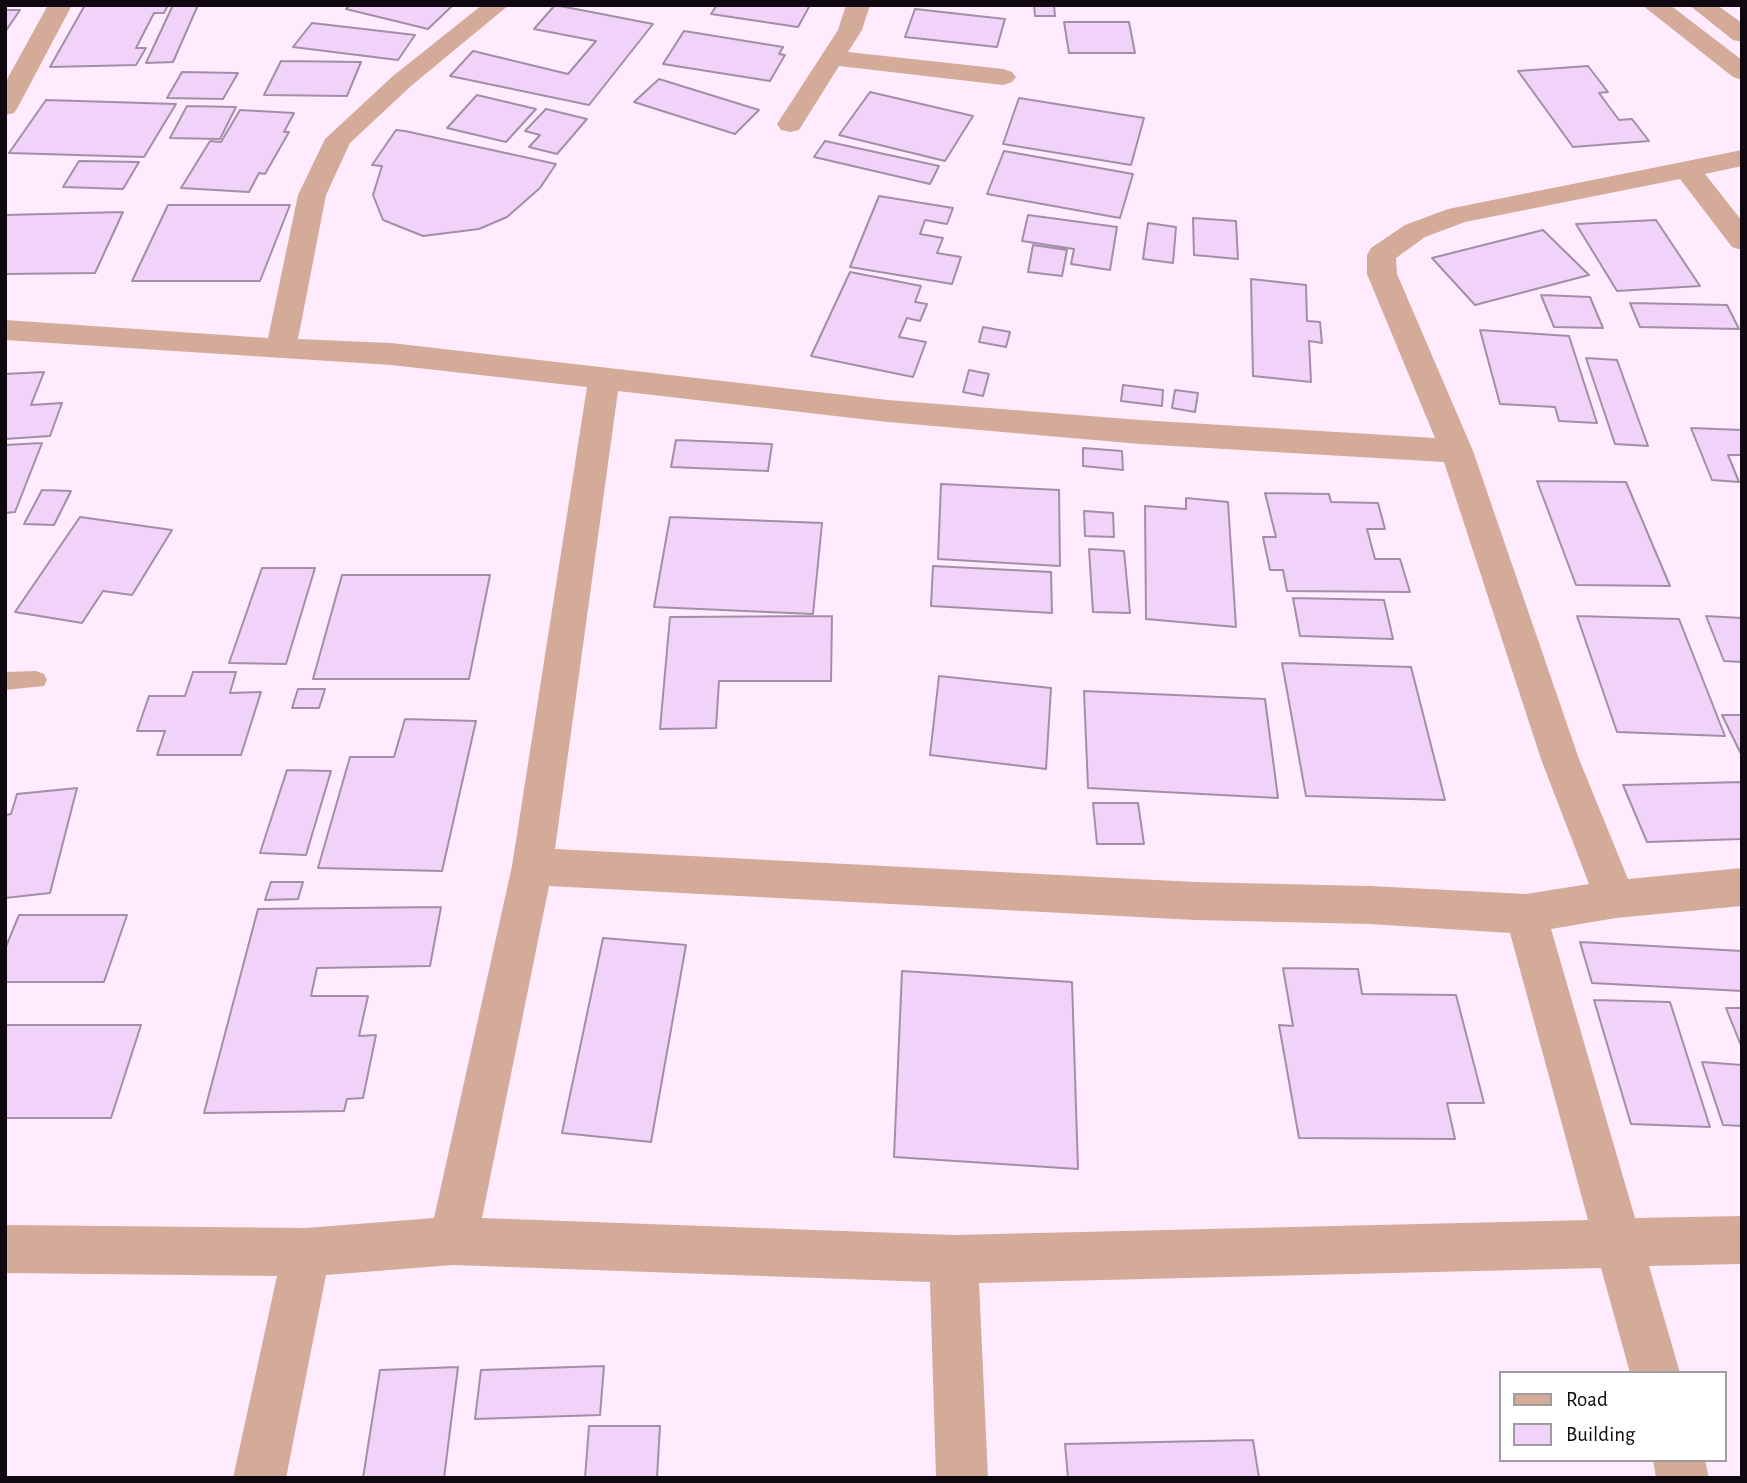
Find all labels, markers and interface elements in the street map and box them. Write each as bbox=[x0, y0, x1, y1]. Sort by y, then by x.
legend bbox=[1498, 1371, 1726, 1462]
text: Road bbox=[1566, 1389, 1608, 1410]
text: Building bbox=[1566, 1424, 1635, 1445]

